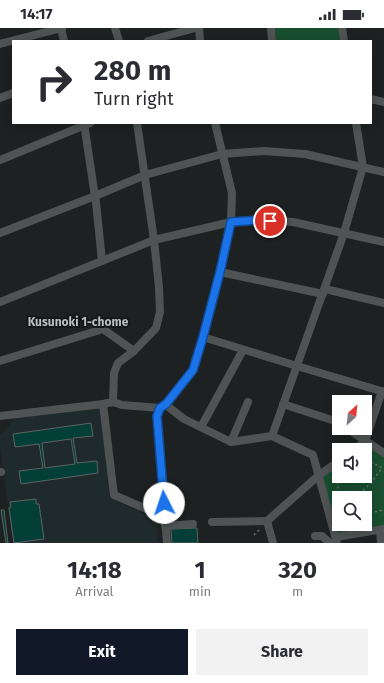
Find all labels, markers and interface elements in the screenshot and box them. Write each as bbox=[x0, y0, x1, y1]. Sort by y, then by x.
text: 14:17 bbox=[20, 5, 53, 23]
text: 280 m bbox=[94, 54, 171, 87]
icon: right bbox=[28, 56, 80, 108]
text: Turn right bbox=[94, 88, 174, 110]
pin bbox=[253, 204, 287, 238]
icon: arrive bbox=[259, 210, 281, 232]
district label: Kusunoki 1-chome bbox=[28, 315, 129, 329]
north arrow bbox=[332, 395, 372, 435]
map controls bbox=[332, 395, 372, 531]
button: sound bbox=[332, 443, 372, 483]
position arrow bbox=[143, 482, 185, 524]
button: search bbox=[332, 491, 372, 531]
text: 14:18 bbox=[67, 556, 122, 584]
text: 1 bbox=[194, 556, 206, 584]
text: 320 bbox=[278, 556, 317, 584]
text: Arrival bbox=[75, 584, 113, 599]
text: min bbox=[189, 584, 211, 599]
text: m bbox=[292, 584, 303, 599]
button: Exit bbox=[16, 629, 188, 675]
button: Share bbox=[196, 629, 368, 675]

